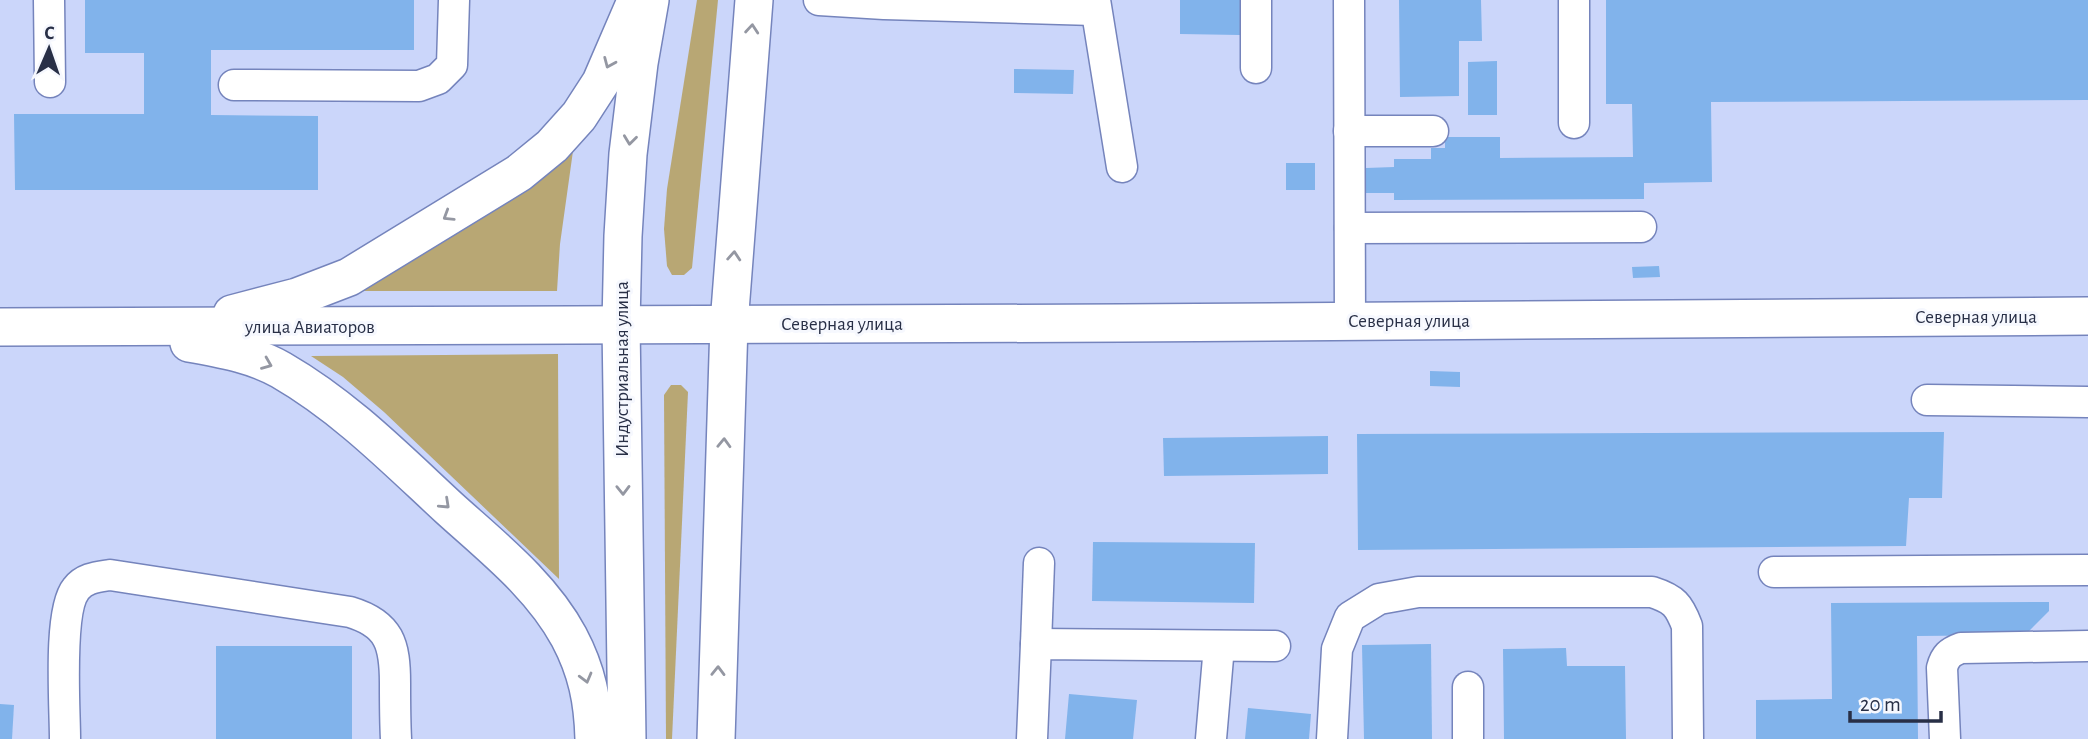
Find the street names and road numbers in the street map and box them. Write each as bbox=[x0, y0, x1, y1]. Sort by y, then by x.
street label: Индустриальная улица bbox=[613, 281, 632, 457]
street label: Северная улица bbox=[1915, 308, 2037, 327]
street label: Северная улица bbox=[1348, 312, 1470, 331]
street label: Северная улица bbox=[781, 315, 903, 334]
street label: улица Авиаторов bbox=[244, 318, 375, 337]

